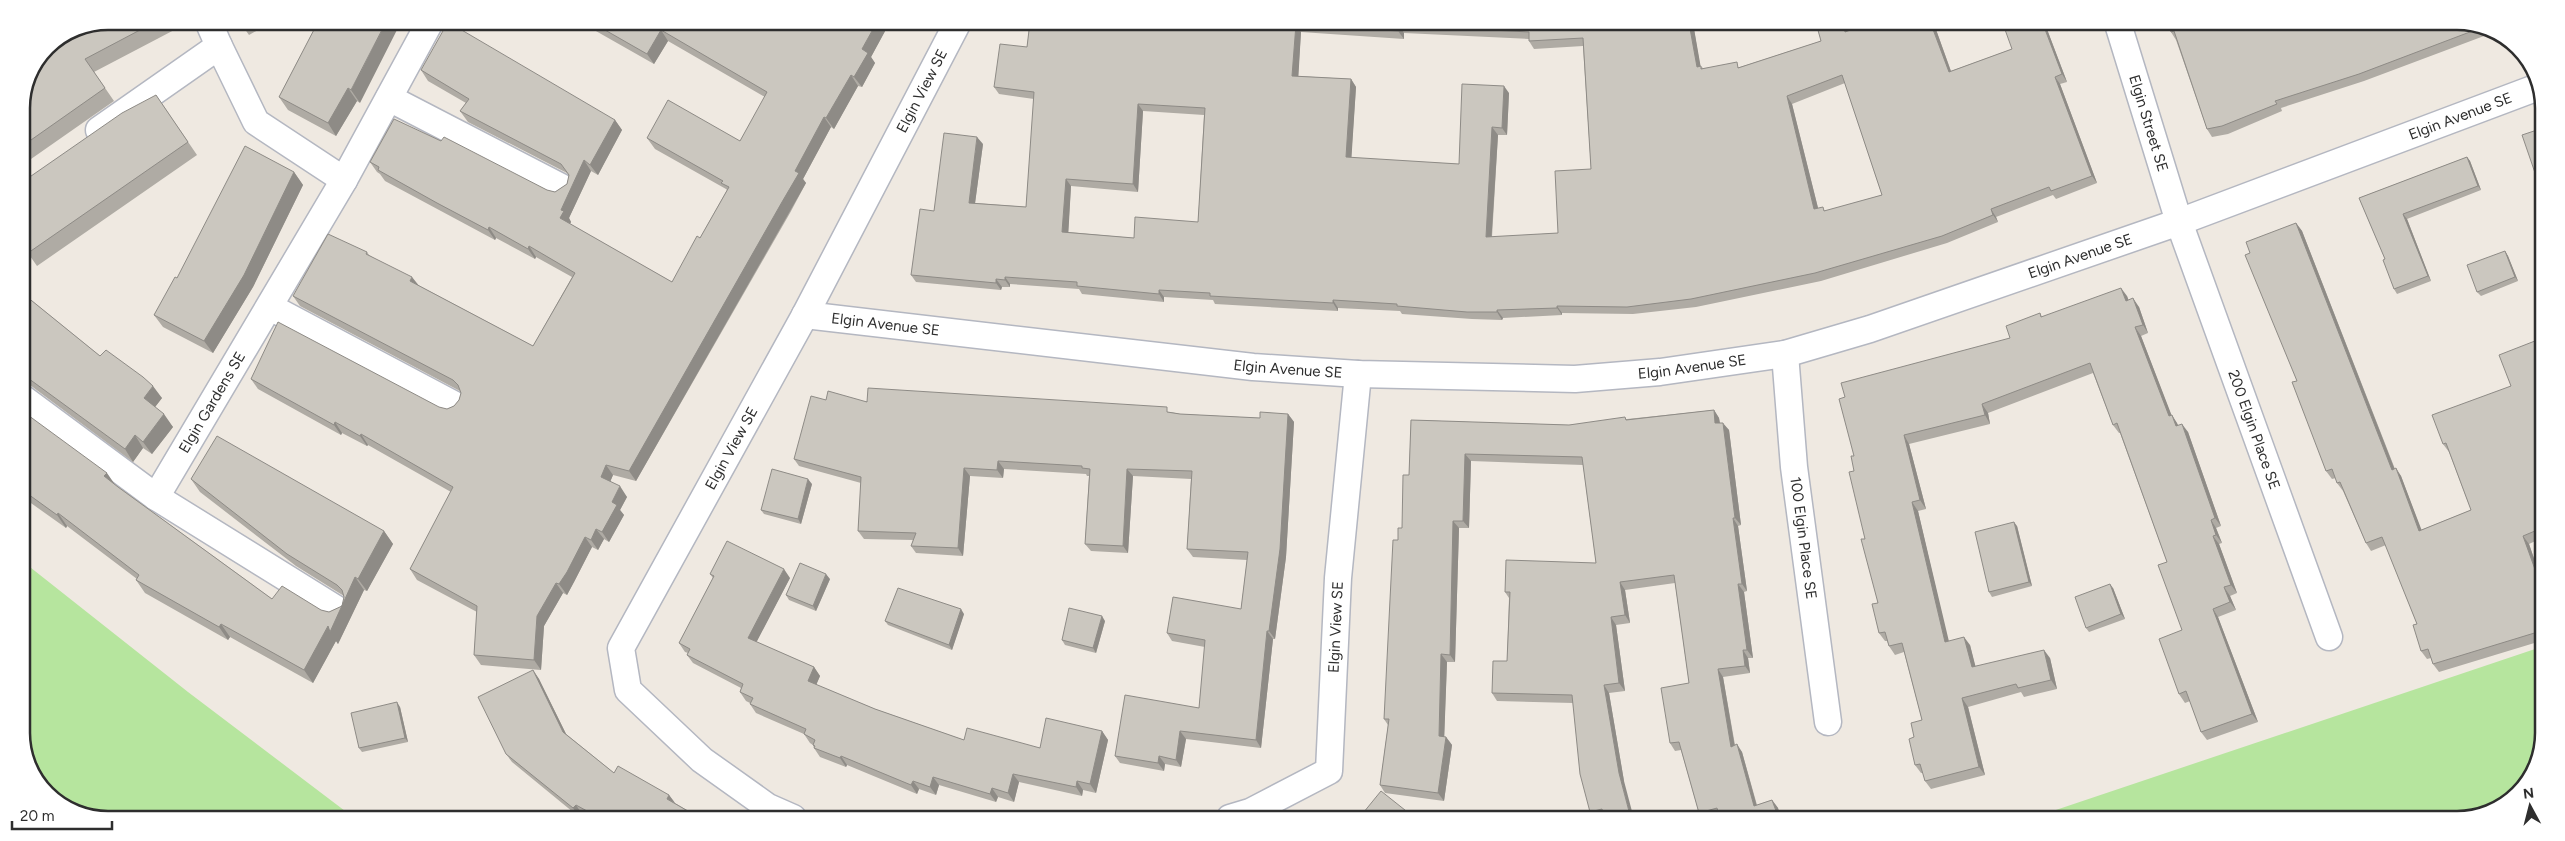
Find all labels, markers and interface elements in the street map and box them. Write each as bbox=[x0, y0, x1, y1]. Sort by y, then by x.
street label: Elgin View SE bbox=[893, 46, 951, 136]
street label: Elgin Street SE bbox=[2125, 73, 2172, 174]
street label: Elgin Avenue SE bbox=[2406, 89, 2515, 144]
street label: Elgin Avenue SE bbox=[2026, 230, 2135, 283]
street label: Elgin Avenue SE bbox=[830, 309, 941, 340]
street label: Elgin Gardens SE bbox=[175, 348, 249, 456]
street label: Elgin Avenue SE bbox=[1637, 351, 1747, 383]
street label: Elgin Avenue SE bbox=[1232, 356, 1343, 382]
street label: 200 Elgin Place SE bbox=[2224, 367, 2284, 492]
street label: Elgin View SE bbox=[701, 404, 762, 493]
street label: 100 Elgin Place SE bbox=[1786, 476, 1821, 600]
street label: Elgin View SE bbox=[1325, 581, 1347, 673]
north arrow bbox=[2505, 781, 2555, 831]
text: N bbox=[2522, 784, 2535, 803]
scale bar bbox=[12, 798, 112, 830]
text: 20 m bbox=[20, 807, 54, 825]

